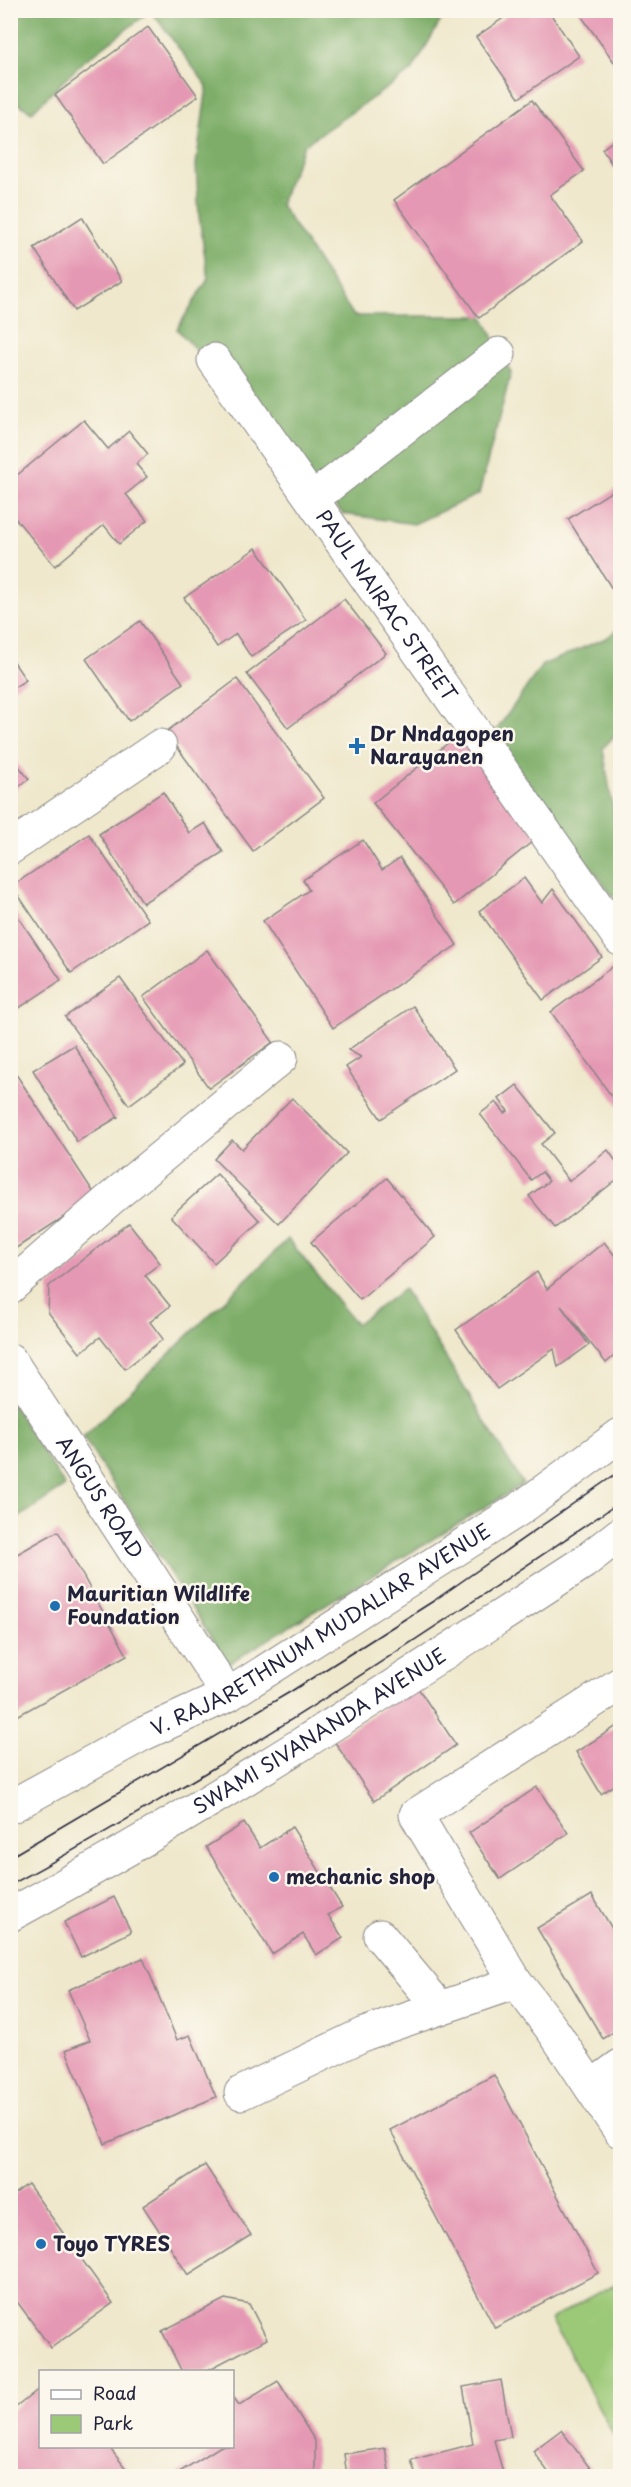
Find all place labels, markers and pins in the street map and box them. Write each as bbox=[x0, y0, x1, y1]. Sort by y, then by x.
place label: Dr Nndagopen Narayanen bbox=[370, 718, 514, 771]
marker: Dr Nndagopen Narayanen bbox=[348, 737, 366, 755]
place label: Mauritian Wildlife Foundation bbox=[67, 1578, 250, 1631]
marker: Mauritian Wildlife Foundation bbox=[48, 1599, 62, 1613]
place label: mechanic shop bbox=[286, 1861, 435, 1891]
marker: mechanic shop bbox=[267, 1870, 281, 1884]
place label: Toyo TYRES bbox=[53, 2228, 170, 2258]
marker: Toyo TYRES bbox=[34, 2237, 48, 2251]

